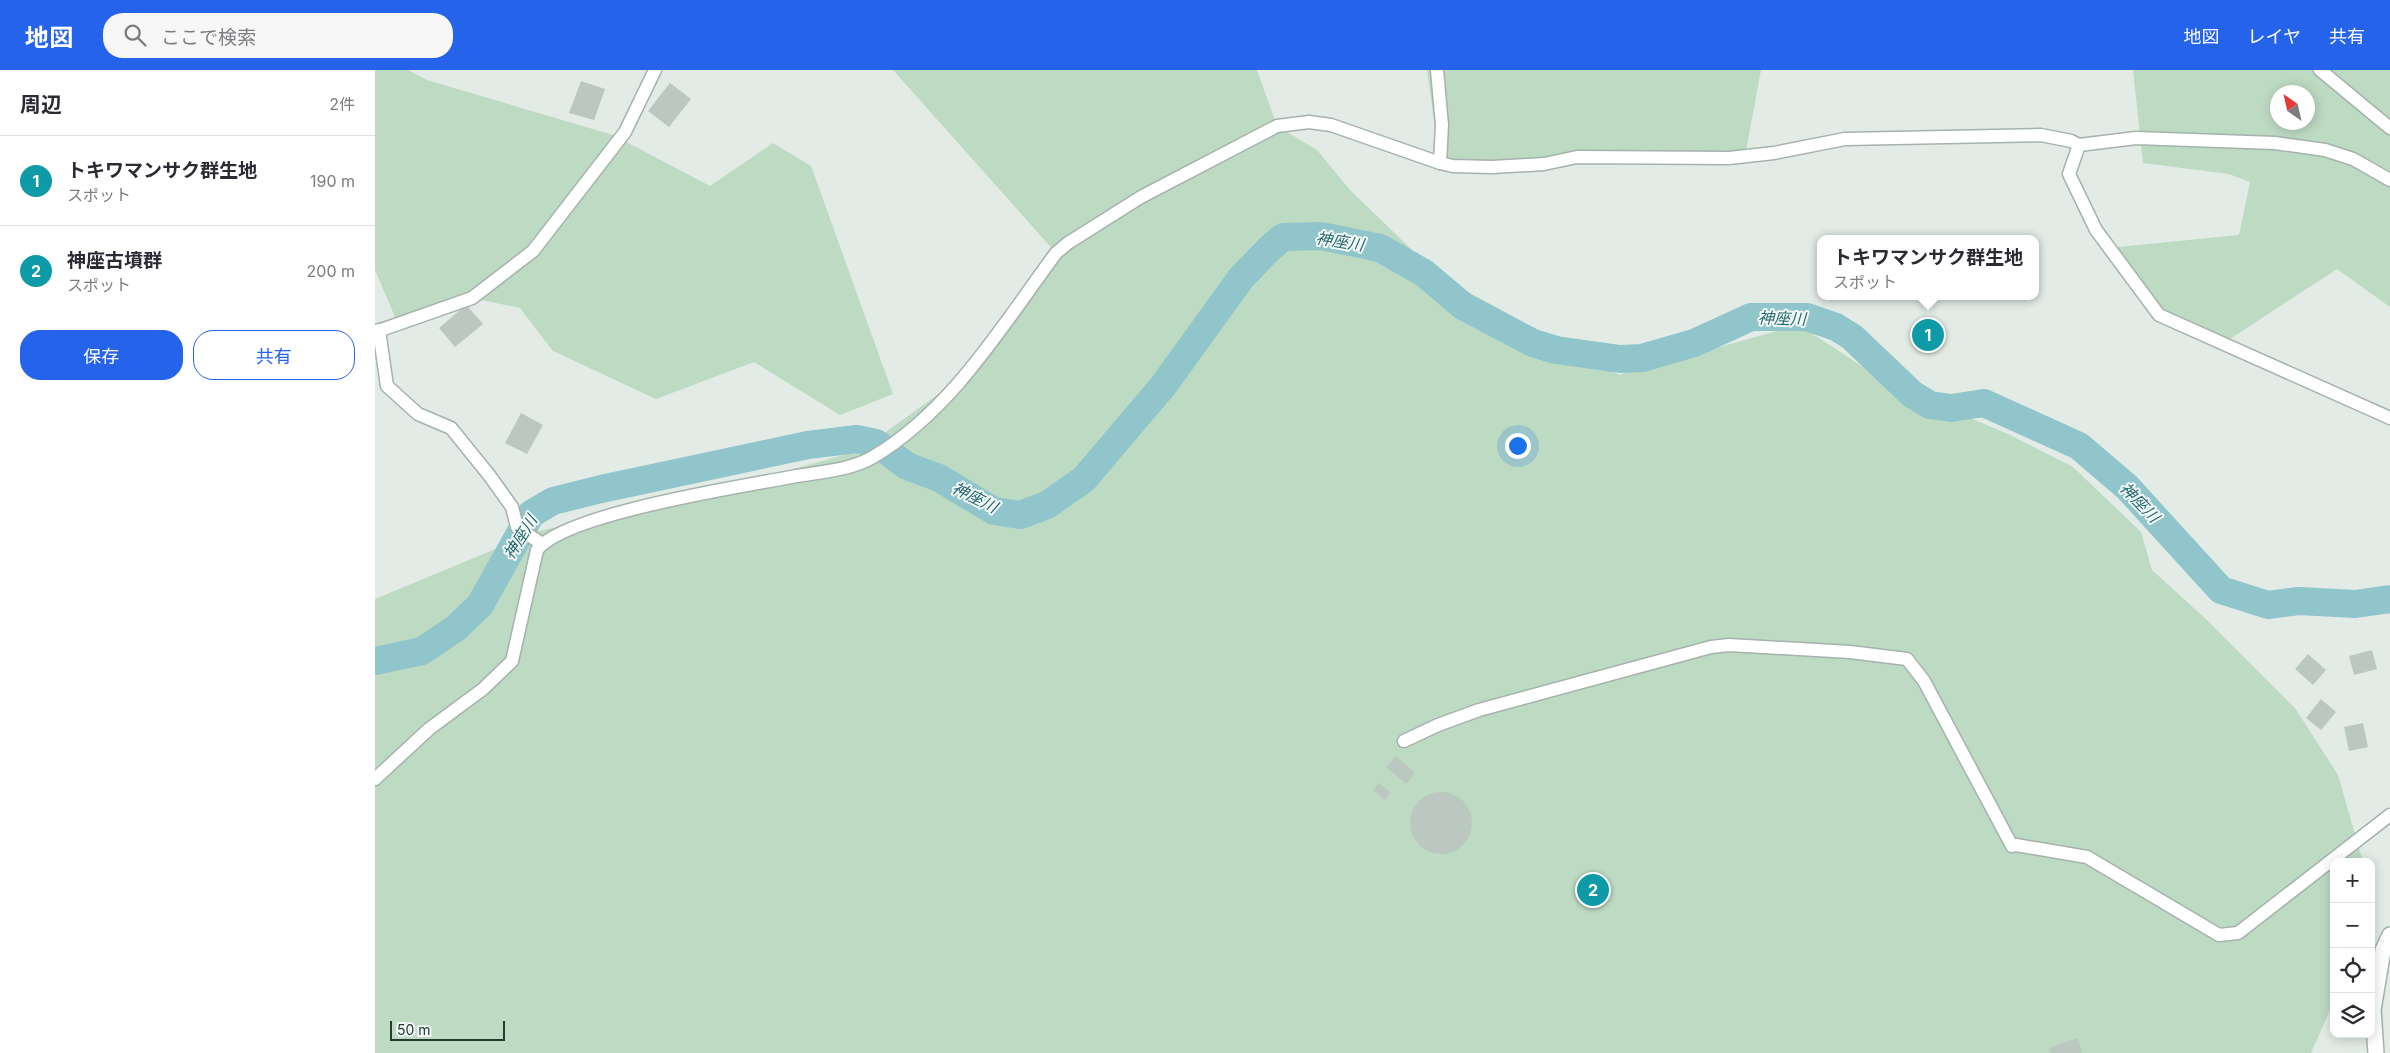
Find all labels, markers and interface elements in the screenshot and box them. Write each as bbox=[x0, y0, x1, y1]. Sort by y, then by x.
search box bbox=[103, 13, 453, 58]
icon: search bbox=[121, 21, 149, 49]
text: 地図 bbox=[25, 23, 73, 52]
text: ここで検索 bbox=[161, 26, 256, 49]
text: 地図 bbox=[2184, 26, 2220, 47]
text: レイヤ bbox=[2248, 26, 2301, 47]
text: 共有 bbox=[2329, 26, 2365, 47]
north arrow bbox=[2270, 85, 2315, 130]
text: 周辺 bbox=[20, 92, 62, 117]
text: 2件 bbox=[329, 94, 355, 114]
text: トキワマンサク群生地 bbox=[67, 159, 257, 182]
text: 1 bbox=[33, 171, 39, 191]
text: 190 m bbox=[310, 171, 355, 191]
text: スポット bbox=[67, 185, 131, 205]
water label: 神座川 bbox=[1315, 227, 1367, 255]
popup bbox=[1817, 235, 2039, 300]
text: トキワマンサク群生地 bbox=[1833, 246, 2023, 269]
text: 神座古墳群 bbox=[67, 249, 162, 272]
text: 2 bbox=[31, 261, 41, 281]
text: 200 m bbox=[307, 261, 355, 281]
text: スポット bbox=[1833, 272, 1897, 292]
text: スポット bbox=[67, 275, 131, 295]
water label: 神座川 bbox=[1758, 307, 1808, 329]
pin: 1 bbox=[1912, 316, 1944, 354]
button: 保存 bbox=[20, 330, 183, 380]
button: 共有 bbox=[193, 330, 355, 380]
your location bbox=[1505, 433, 1531, 459]
water label: 神座川 bbox=[949, 477, 1003, 518]
water label: 神座川 bbox=[2116, 478, 2165, 528]
water label: 神座川 bbox=[499, 510, 542, 563]
map controls bbox=[2330, 858, 2375, 1038]
button: + bbox=[2330, 858, 2375, 903]
pin: 2 bbox=[1577, 871, 1609, 909]
button: − bbox=[2330, 903, 2375, 948]
button: locate bbox=[2330, 948, 2375, 993]
button: layers bbox=[2330, 993, 2375, 1038]
scale bar bbox=[390, 1018, 505, 1041]
text: 50 m bbox=[397, 1021, 431, 1038]

